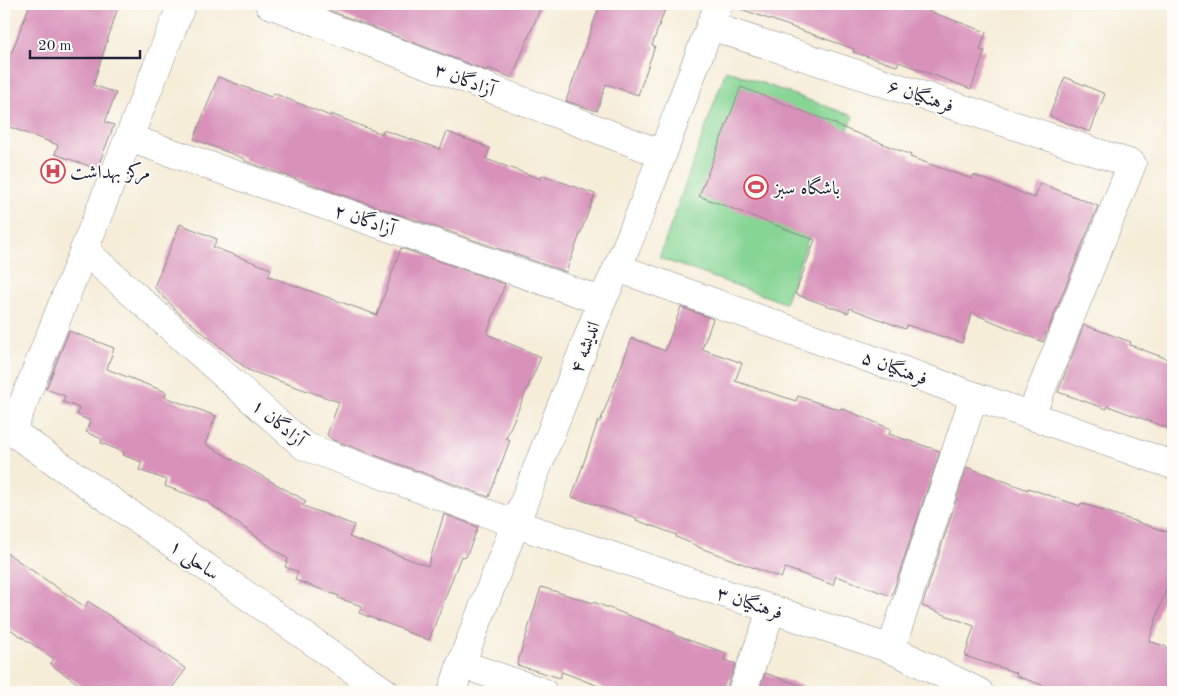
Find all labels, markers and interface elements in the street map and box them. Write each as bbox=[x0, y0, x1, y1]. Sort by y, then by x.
scale bar bbox=[30, 28, 140, 60]
text: 20 m bbox=[38, 39, 72, 54]
street label: آزادگان ۳ bbox=[431, 57, 500, 102]
street label: فرهنگیان ۶ bbox=[885, 75, 957, 118]
hospital icon: مرکز بهداشت bbox=[40, 158, 66, 184]
place label: مرکز بهداشت bbox=[70, 162, 150, 185]
sports icon: باشگاه سبز bbox=[743, 174, 769, 200]
place label: باشگاه سبز bbox=[772, 175, 840, 199]
street label: آزادگان ۲ bbox=[331, 198, 400, 241]
street label: اندیشه ۴ bbox=[568, 319, 605, 376]
street label: فرهنگیان ۵ bbox=[858, 346, 930, 391]
street label: آزادگان ۱ bbox=[247, 393, 312, 453]
street label: ساحلی ۱ bbox=[164, 537, 222, 587]
street label: فرهنگیان ۳ bbox=[714, 582, 786, 625]

